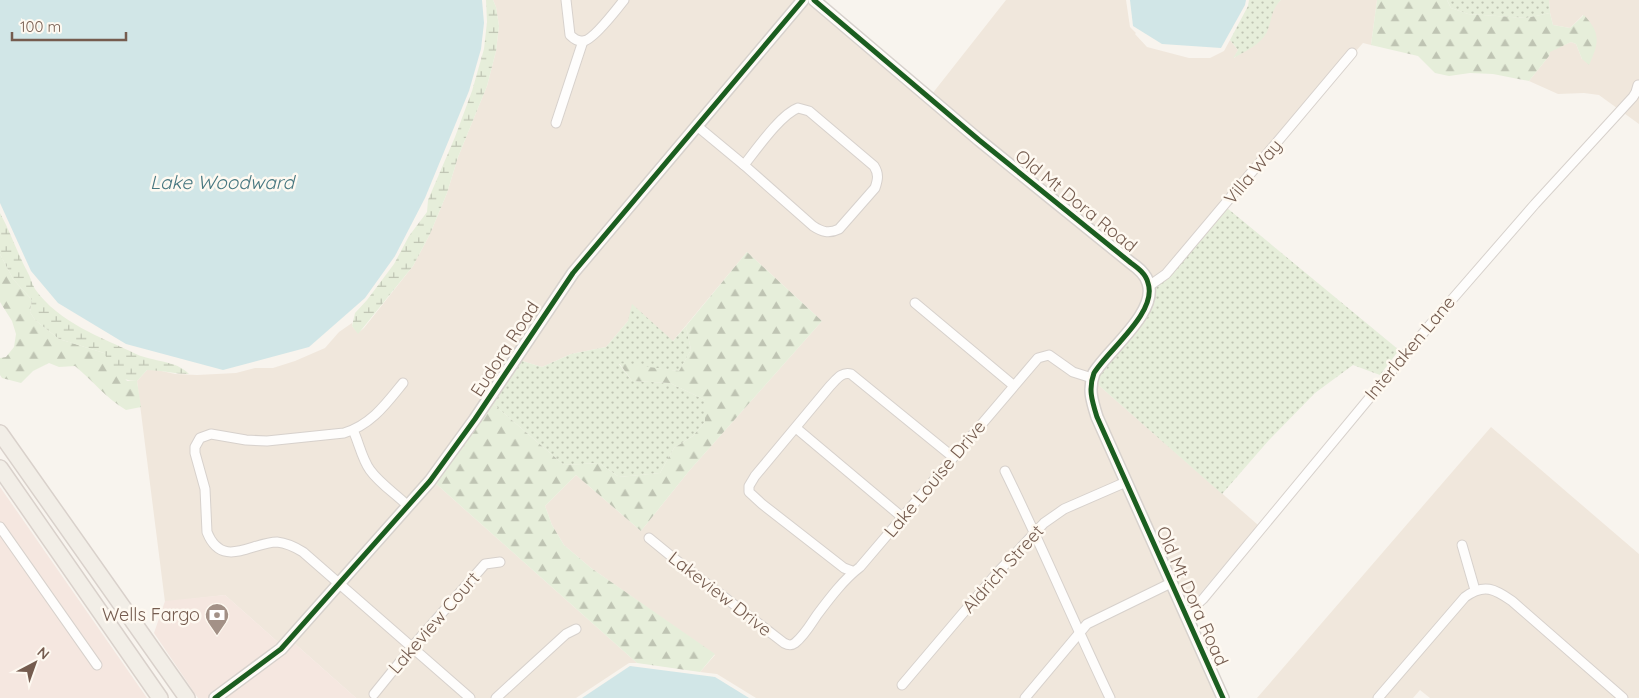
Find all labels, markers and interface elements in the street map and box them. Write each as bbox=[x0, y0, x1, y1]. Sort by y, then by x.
scale bar bbox=[12, 10, 126, 42]
text: 100 m bbox=[20, 17, 61, 36]
street label: Villa Way bbox=[1219, 134, 1287, 209]
street label: Old Mt Dora Road bbox=[1011, 144, 1142, 257]
water label: Lake Woodward bbox=[150, 170, 297, 194]
street label: Interlaken Lane bbox=[1359, 291, 1460, 404]
street label: Eudora Road bbox=[465, 297, 544, 401]
street label: Lake Louise Drive bbox=[879, 415, 990, 542]
street label: Aldrich Street bbox=[957, 520, 1048, 618]
street label: Old Mt Dora Road bbox=[1151, 522, 1234, 669]
street label: Lakeview Drive bbox=[664, 546, 777, 641]
street label: Lakeview Court bbox=[383, 567, 484, 678]
bank icon: Wells Fargo bbox=[204, 602, 230, 636]
place label: Wells Fargo bbox=[102, 603, 200, 626]
north arrow bbox=[10, 638, 60, 688]
text: N bbox=[34, 643, 53, 663]

